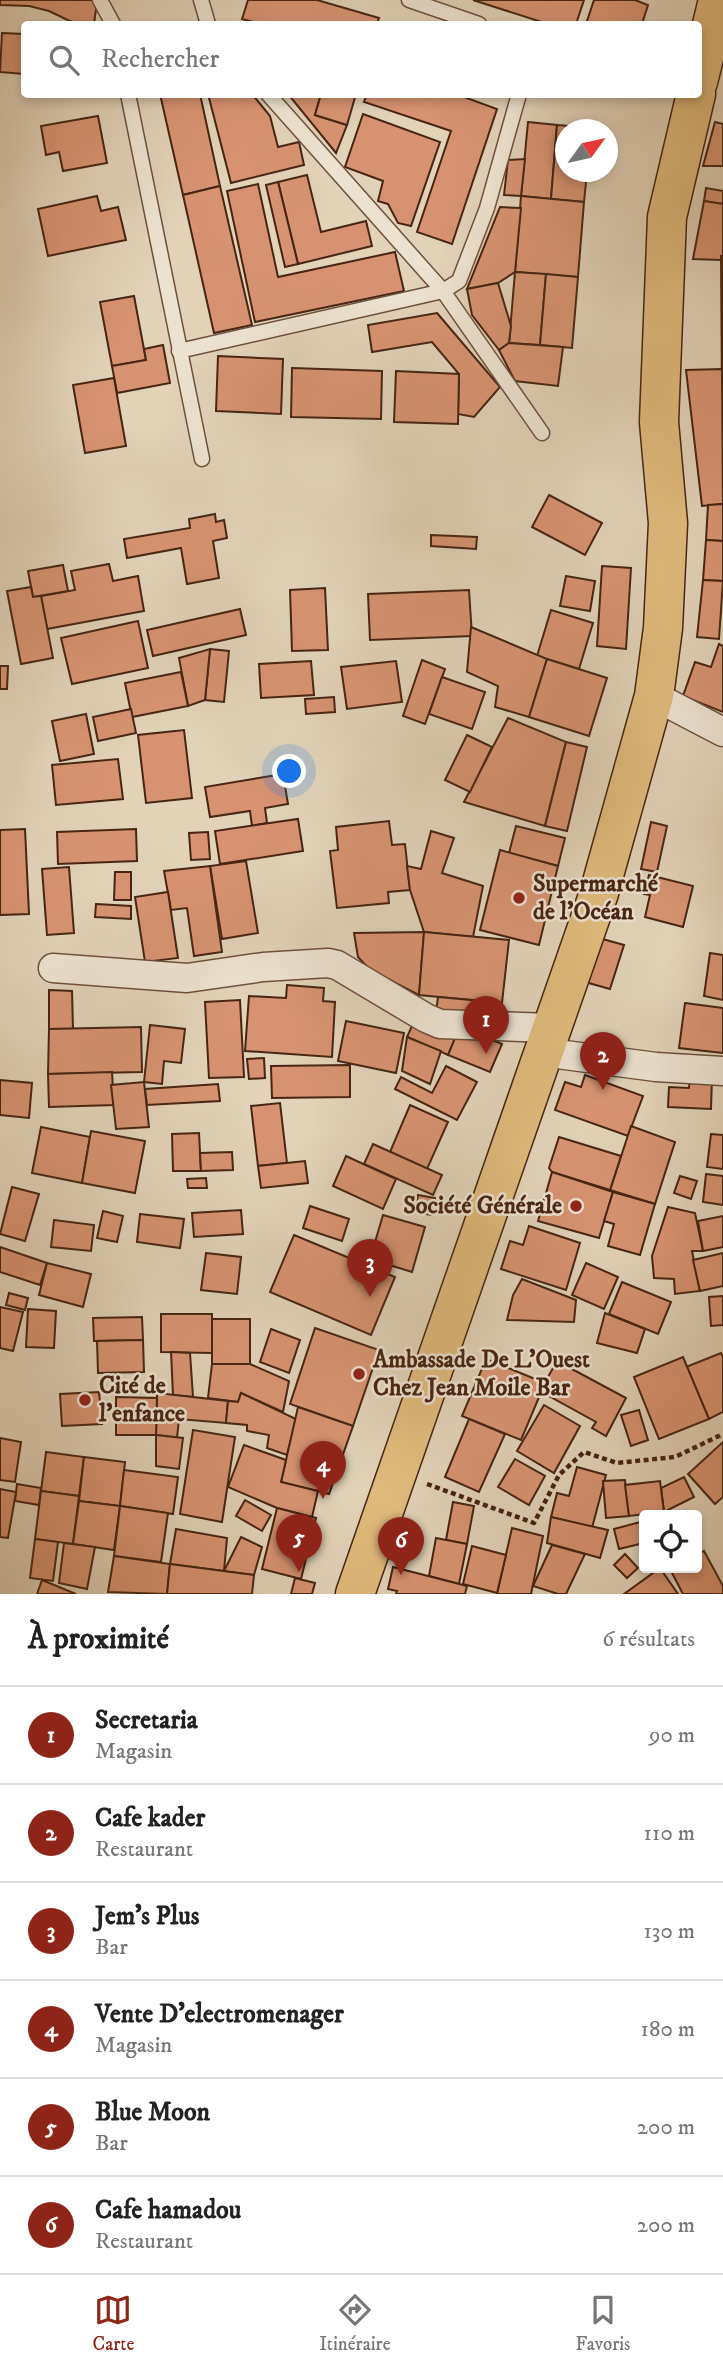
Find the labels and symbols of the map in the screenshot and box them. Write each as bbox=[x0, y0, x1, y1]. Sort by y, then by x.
north arrow bbox=[555, 119, 618, 182]
your location bbox=[272, 754, 306, 788]
place label: Supermarché de l'Océan bbox=[533, 869, 659, 927]
marker: Supermarché de l'Océan bbox=[511, 890, 527, 906]
pin: 1 bbox=[463, 996, 509, 1054]
pin: 2 bbox=[580, 1032, 626, 1090]
place label: Société Générale bbox=[403, 1191, 562, 1221]
marker: Société Générale bbox=[568, 1198, 584, 1214]
pin: 3 bbox=[347, 1239, 393, 1297]
place label: Ambassade De L'Ouest Chez Jean Moile Bar bbox=[372, 1345, 590, 1403]
marker: Ambassade De L'Ouest Chez Jean Moile Bar bbox=[351, 1366, 367, 1382]
place label: Cité de l'enfance bbox=[98, 1371, 185, 1429]
marker: Cité de l'enfance bbox=[77, 1392, 93, 1408]
pin: 4 bbox=[300, 1441, 346, 1499]
pin: 5 bbox=[276, 1514, 322, 1572]
pin: 6 bbox=[378, 1517, 424, 1575]

